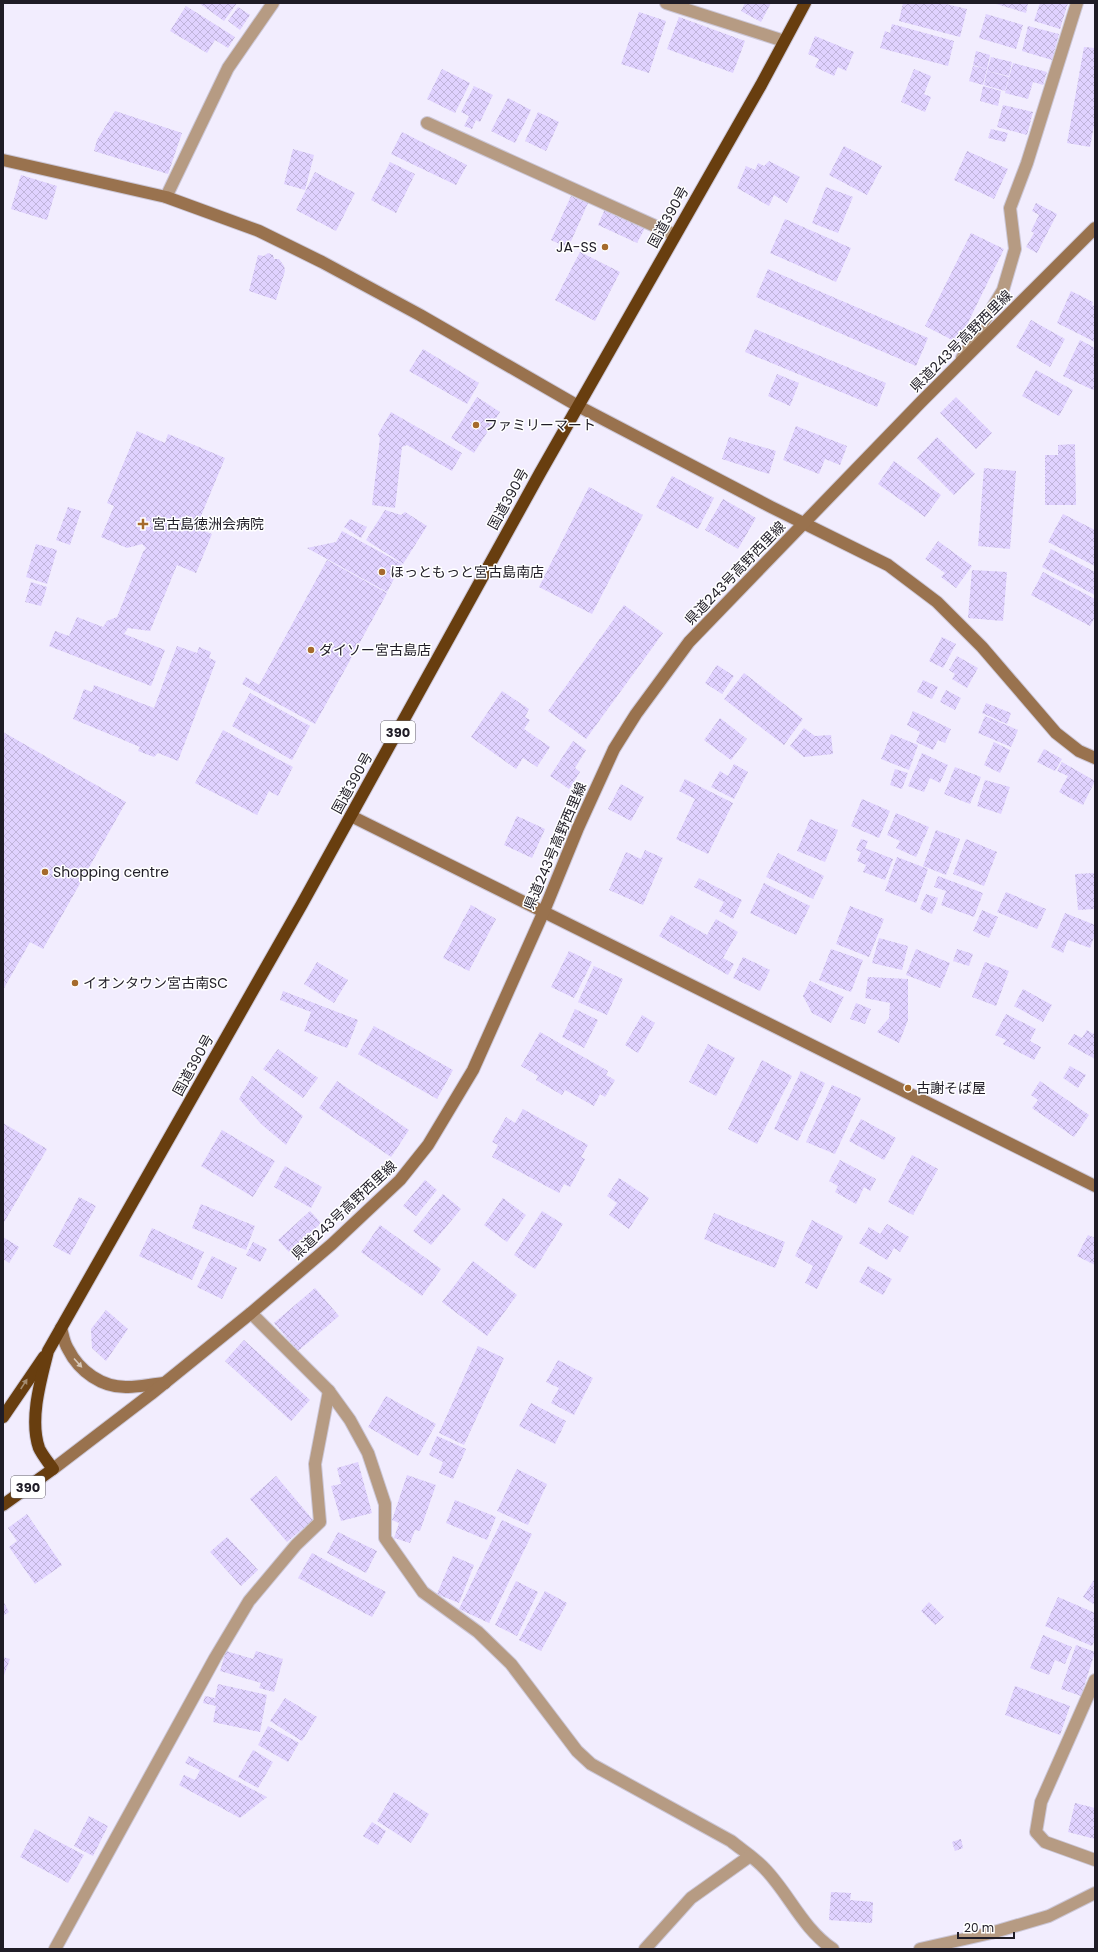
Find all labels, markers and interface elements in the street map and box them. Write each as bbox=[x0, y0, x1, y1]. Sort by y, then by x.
street label: 国道390号 bbox=[643, 182, 693, 252]
place label: JA-SS bbox=[556, 237, 597, 257]
marker: JA-SS bbox=[600, 242, 610, 252]
street label: 県道243号高野西里線 bbox=[905, 285, 1017, 397]
place label: ファミリーマート bbox=[484, 415, 596, 435]
marker: ファミリーマート bbox=[471, 420, 481, 430]
street label: 国道390号 bbox=[483, 464, 533, 534]
place label: 宮古島徳洲会病院 bbox=[152, 514, 264, 534]
street label: 県道243号高野西里線 bbox=[680, 517, 790, 629]
marker: 宮古島徳洲会病院 bbox=[137, 518, 149, 530]
place label: ほっともっと宮古島南店 bbox=[390, 562, 544, 582]
marker: ほっともっと宮古島南店 bbox=[377, 567, 387, 577]
place label: ダイソー宮古島店 bbox=[319, 640, 431, 660]
marker: ダイソー宮古島店 bbox=[306, 645, 316, 655]
road number: 390 bbox=[381, 721, 415, 743]
street label: 国道390号 bbox=[327, 748, 377, 818]
street label: 県道243号高野西里線 bbox=[519, 779, 591, 913]
place label: Shopping centre bbox=[53, 862, 169, 882]
marker: Shopping centre bbox=[40, 867, 50, 877]
place label: イオンタウン宮古南SC bbox=[83, 973, 228, 993]
marker: イオンタウン宮古南SC bbox=[70, 978, 80, 988]
street label: 国道390号 bbox=[168, 1030, 218, 1100]
place label: 古謝そば屋 bbox=[916, 1078, 986, 1098]
marker: 古謝そば屋 bbox=[903, 1083, 913, 1093]
street label: 県道243号高野西里線 bbox=[287, 1156, 401, 1264]
one-way arrow bbox=[73, 1358, 83, 1368]
one-way arrow bbox=[20, 1379, 28, 1389]
road number: 390 bbox=[11, 1476, 45, 1498]
scale bar bbox=[958, 1914, 1014, 1940]
text: 20 m bbox=[964, 1919, 994, 1936]

